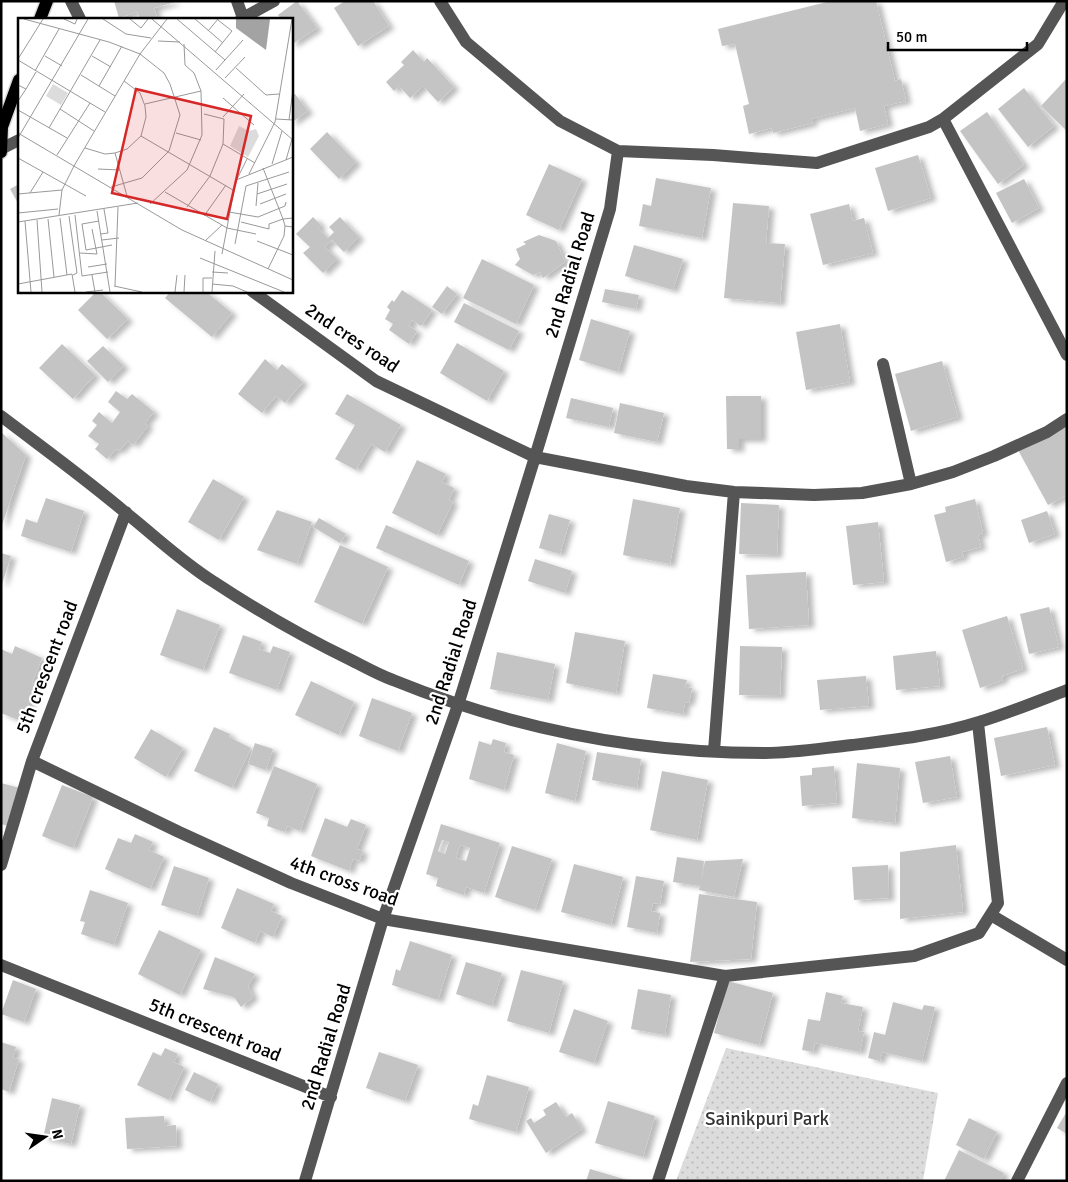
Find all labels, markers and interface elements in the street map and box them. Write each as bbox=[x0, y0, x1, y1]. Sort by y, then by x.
inset map bbox=[18, 18, 292, 292]
scale bar bbox=[888, 20, 1027, 52]
text: 50 m bbox=[896, 28, 927, 46]
street label: 2nd Radial Road bbox=[539, 209, 601, 341]
street label: 2nd cres road bbox=[300, 298, 404, 378]
street label: 2nd Radial Road bbox=[419, 596, 483, 728]
street label: 5th crescent road bbox=[11, 597, 83, 737]
street label: 4th cross road bbox=[286, 850, 402, 912]
street label: 2nd Radial Road bbox=[295, 981, 357, 1113]
street label: 5th crescent road bbox=[145, 993, 285, 1067]
park label: Sainikpuri Park bbox=[705, 1107, 829, 1131]
north arrow bbox=[20, 1112, 70, 1162]
text: N bbox=[48, 1128, 67, 1141]

